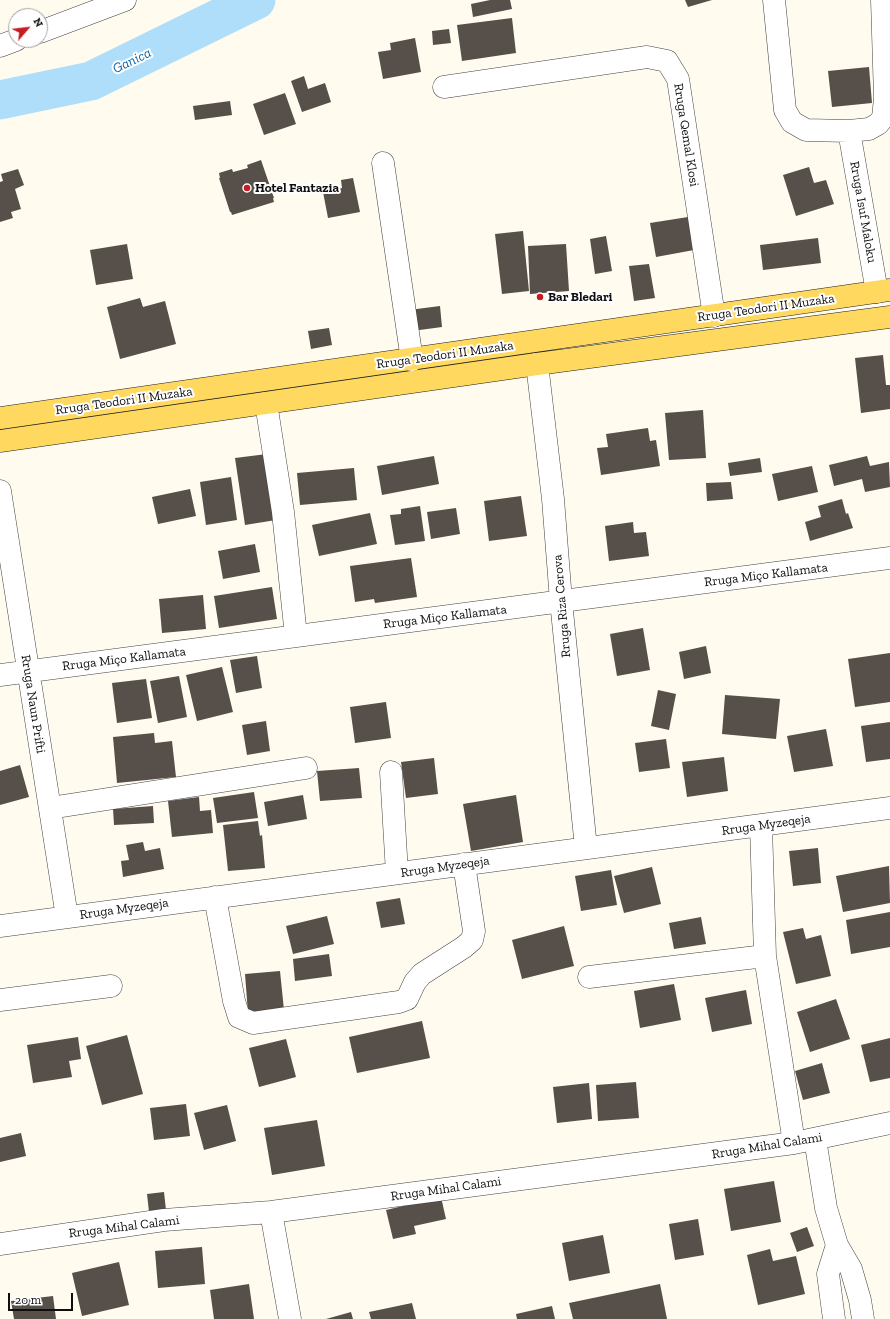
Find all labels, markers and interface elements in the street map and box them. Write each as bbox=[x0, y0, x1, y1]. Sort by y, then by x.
north arrow bbox=[8, 8, 48, 48]
text: N bbox=[30, 16, 46, 29]
water label: Ganica bbox=[110, 45, 154, 77]
street label: Rruga Qemal Klosi bbox=[670, 82, 702, 188]
street label: Rruga Isuf Maloku bbox=[846, 160, 880, 264]
place label: Hotel Fantazia bbox=[255, 180, 339, 196]
marker: Hotel Fantazia bbox=[242, 183, 252, 193]
place label: Bar Bledari bbox=[548, 289, 613, 305]
street label: Rruga Teodori II Muzaka bbox=[697, 291, 835, 325]
marker: Bar Bledari bbox=[535, 292, 545, 302]
street label: Rruga Teodori II Muzaka bbox=[376, 338, 514, 372]
street label: Rruga Teodori II Muzaka bbox=[55, 384, 193, 418]
street label: Rruga Riza Cerova bbox=[550, 554, 574, 658]
street label: Rruga Miço Kallamata bbox=[703, 560, 829, 590]
street label: Rruga Miço Kallamata bbox=[382, 602, 508, 632]
street label: Rruga Miço Kallamata bbox=[61, 644, 187, 674]
street label: Rruga Naun Prifti bbox=[18, 654, 48, 754]
street label: Rruga Myzeqeja bbox=[721, 811, 811, 839]
street label: Rruga Myzeqeja bbox=[400, 853, 490, 881]
street label: Rruga Myzeqeja bbox=[79, 895, 169, 923]
street label: Rruga Mihal Calami bbox=[711, 1130, 823, 1162]
street label: Rruga Mihal Calami bbox=[390, 1174, 502, 1204]
street label: Rruga Mihal Calami bbox=[68, 1212, 180, 1242]
scale bar bbox=[10, 1285, 75, 1311]
text: 20 m bbox=[15, 1293, 41, 1307]

